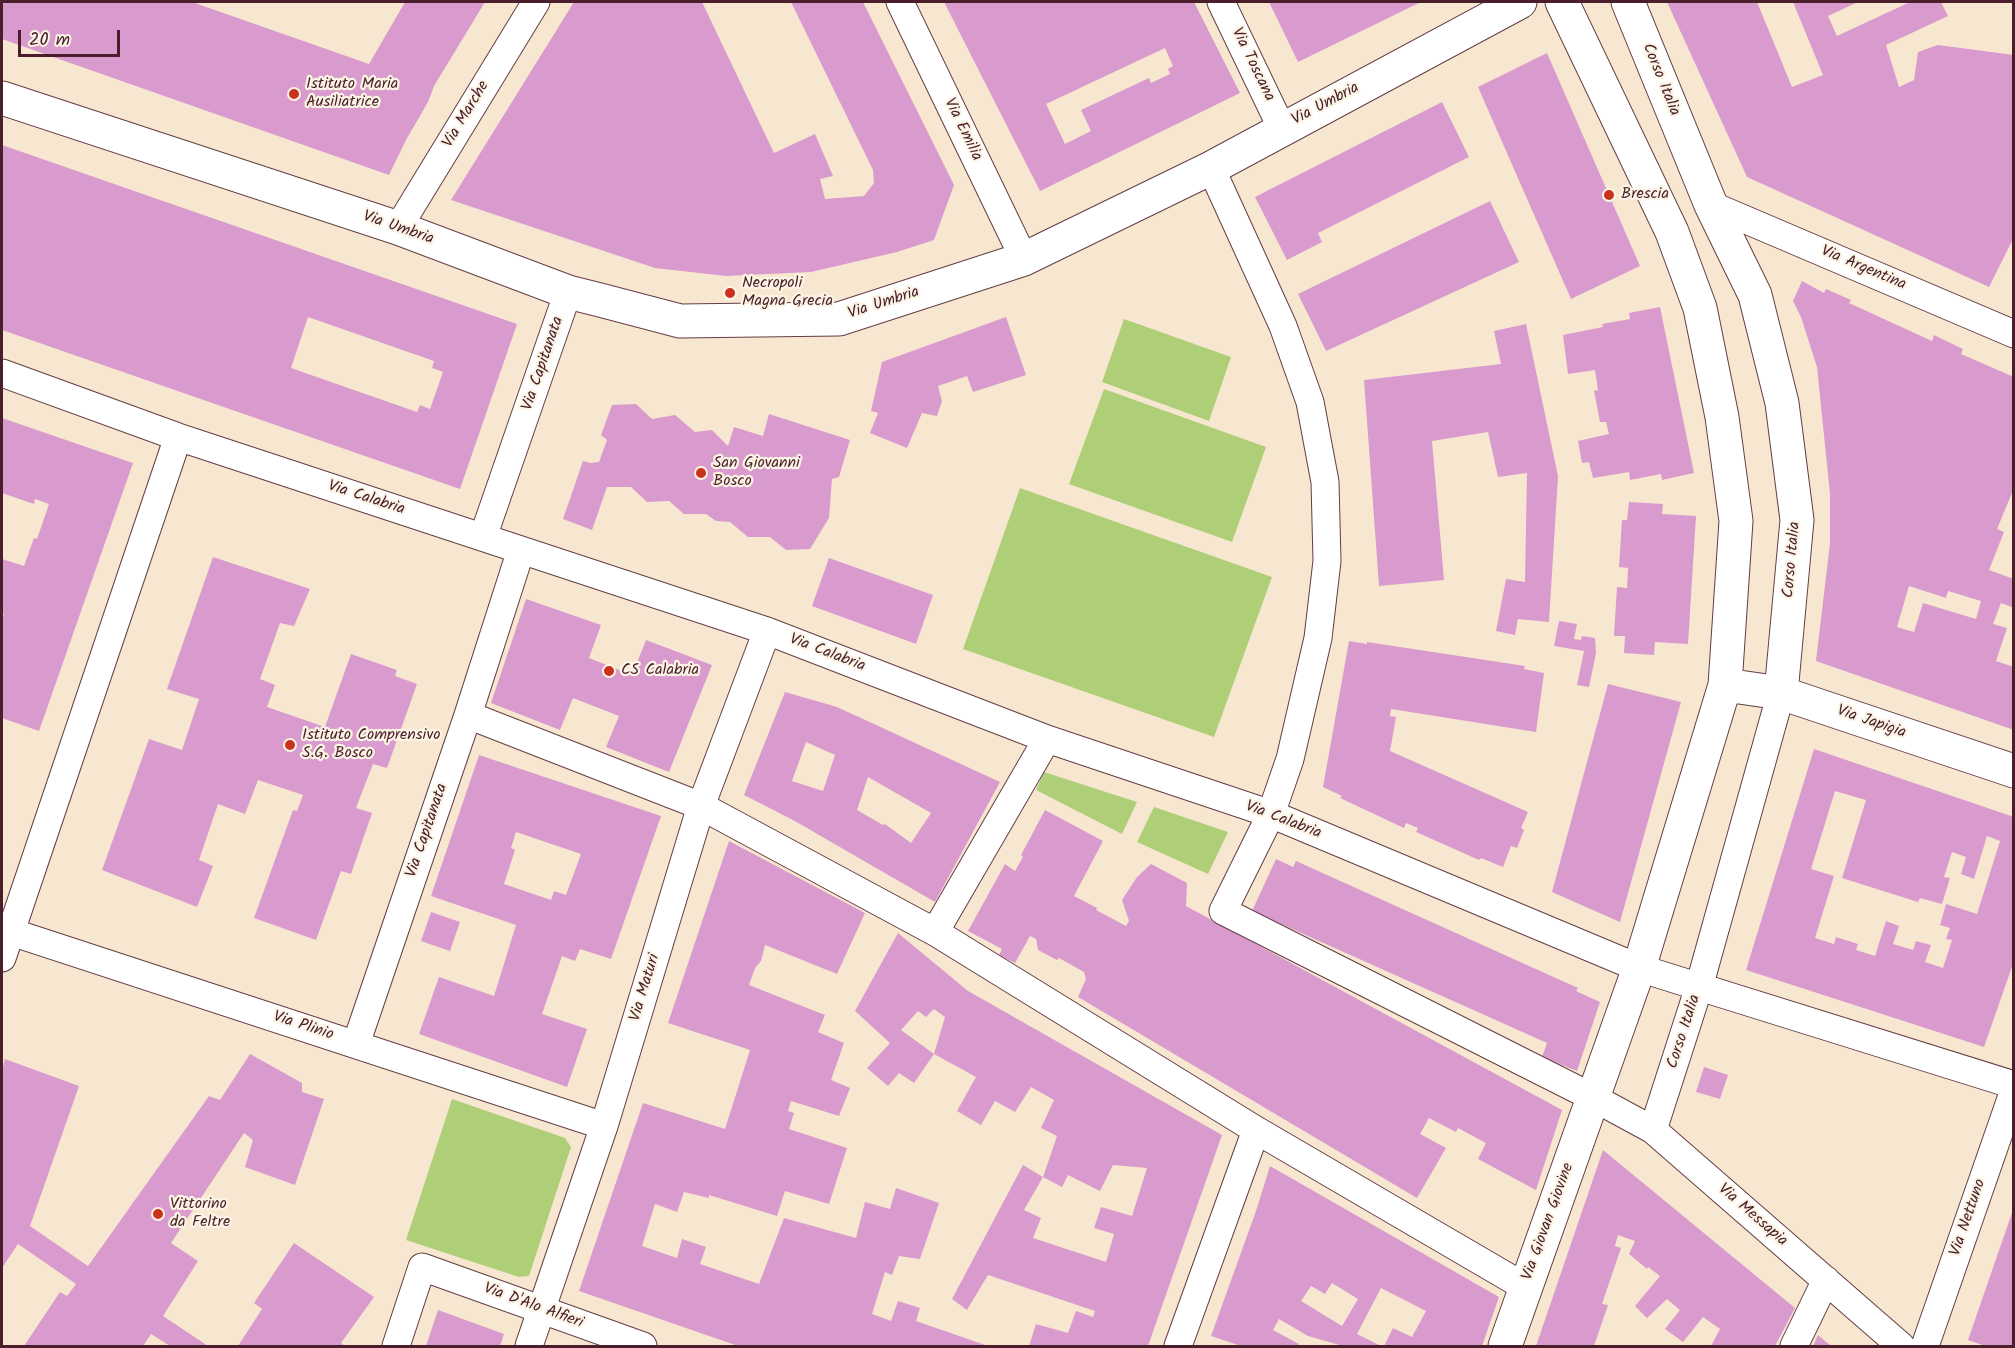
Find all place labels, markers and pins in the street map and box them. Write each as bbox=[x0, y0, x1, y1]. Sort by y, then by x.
place label: Istituto Maria Ausiliatrice bbox=[306, 75, 398, 113]
marker: Istituto Maria Ausiliatrice bbox=[287, 87, 301, 101]
place label: Brescia bbox=[1621, 185, 1669, 205]
marker: Brescia bbox=[1602, 188, 1616, 202]
place label: Necropoli Magna Grecia bbox=[742, 274, 833, 312]
marker: Necropoli Magna Grecia bbox=[723, 286, 737, 300]
place label: San Giovanni Bosco bbox=[713, 454, 800, 492]
marker: San Giovanni Bosco bbox=[694, 466, 708, 480]
place label: CS Calabria bbox=[621, 661, 699, 681]
marker: CS Calabria bbox=[602, 664, 616, 678]
place label: Istituto Comprensivo S.G. Bosco bbox=[302, 726, 440, 764]
marker: Istituto Comprensivo S.G. Bosco bbox=[283, 738, 297, 752]
place label: Vittorino da Feltre bbox=[170, 1195, 230, 1233]
marker: Vittorino da Feltre bbox=[151, 1207, 165, 1221]

